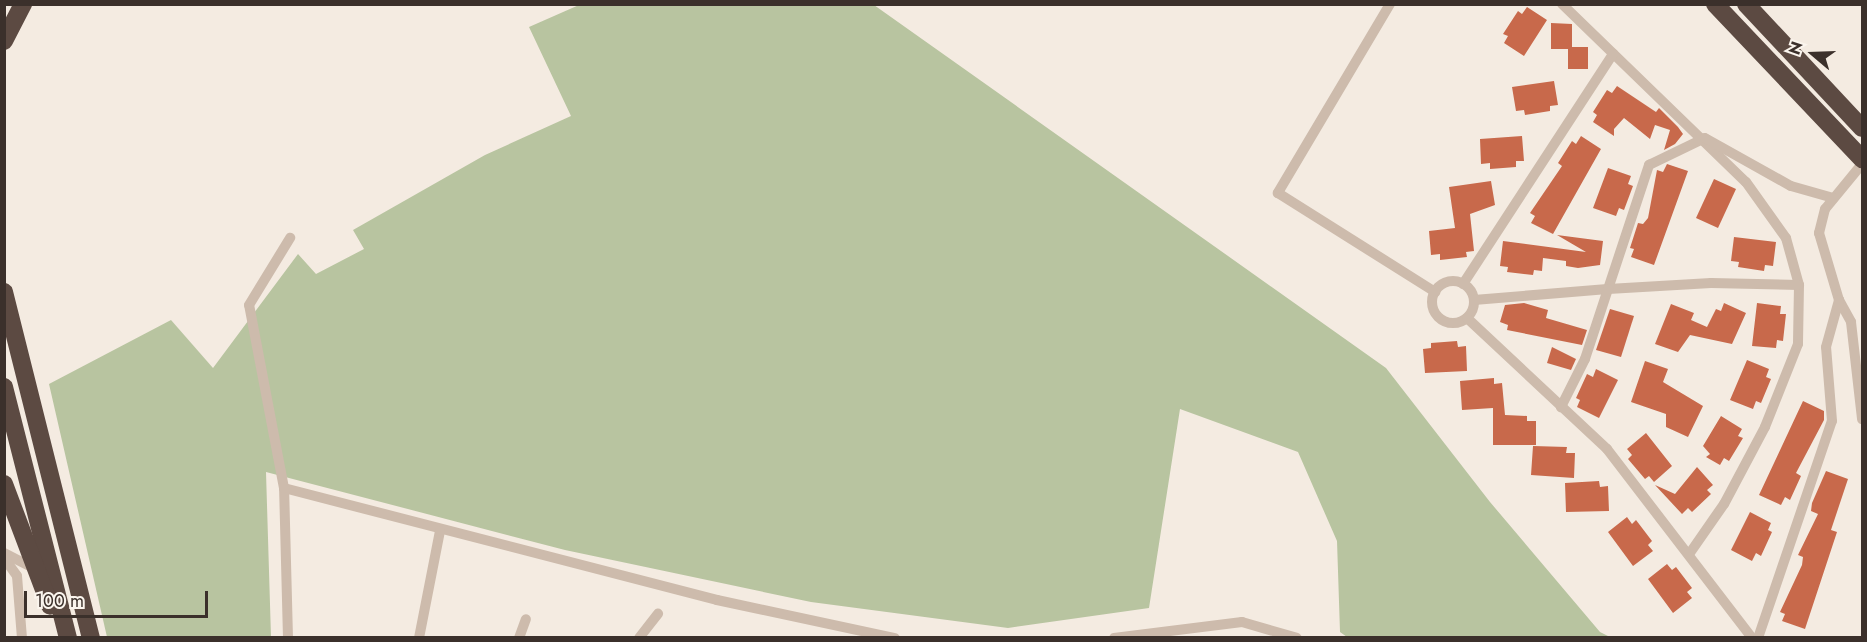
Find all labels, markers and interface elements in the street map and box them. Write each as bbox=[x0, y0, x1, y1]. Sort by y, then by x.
north arrow bbox=[1783, 24, 1843, 84]
text: N bbox=[1783, 38, 1808, 58]
scale bar bbox=[27, 579, 212, 617]
text: 100 m bbox=[35, 588, 84, 614]

